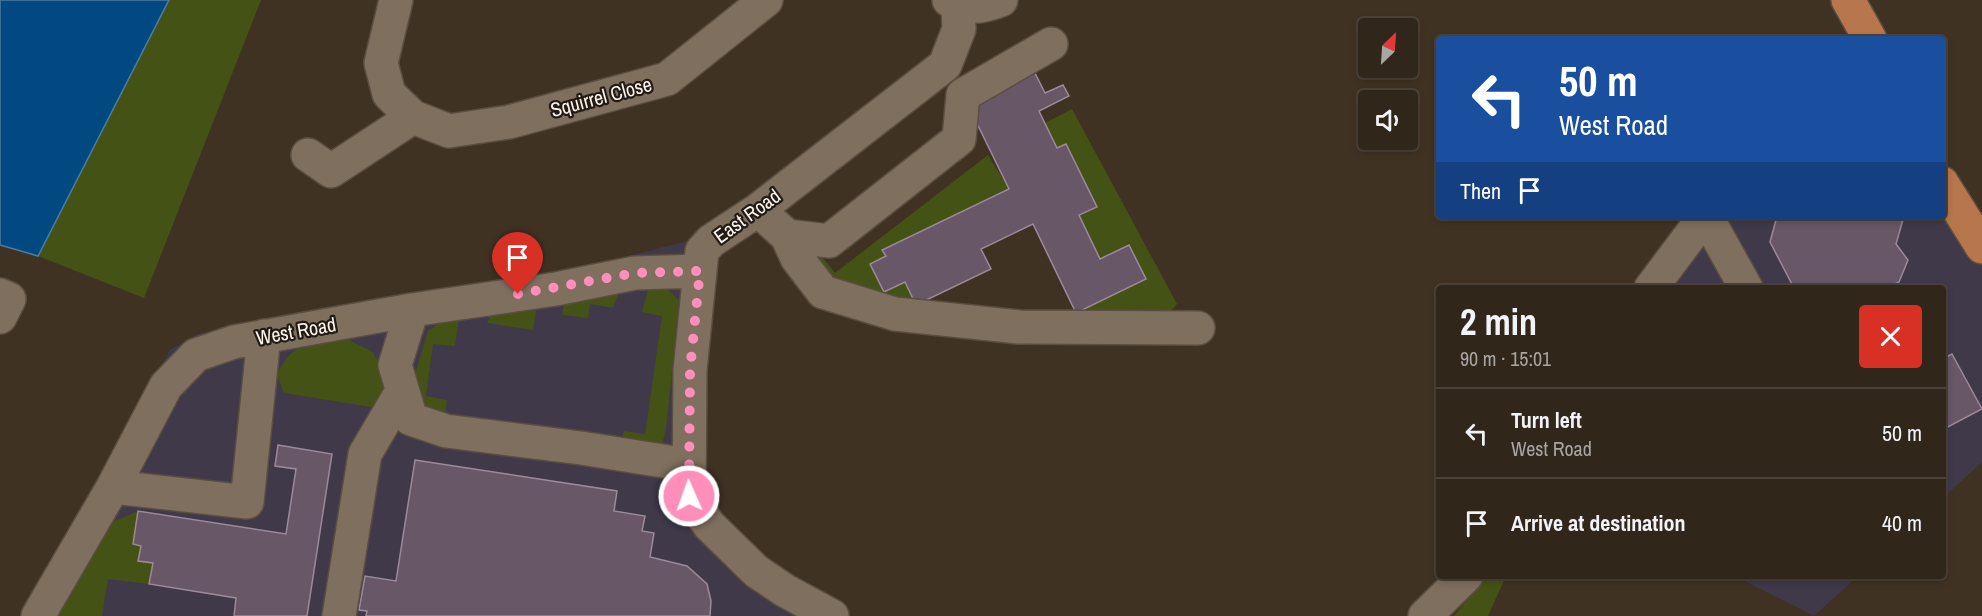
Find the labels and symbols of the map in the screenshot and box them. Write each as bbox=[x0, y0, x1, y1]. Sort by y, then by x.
north arrow bbox=[1358, 18, 1418, 78]
street label: Squirrel Close bbox=[547, 70, 655, 123]
street label: East Road bbox=[708, 182, 786, 249]
pin bbox=[492, 232, 543, 294]
street label: West Road bbox=[254, 310, 338, 351]
position arrow bbox=[657, 464, 721, 528]

